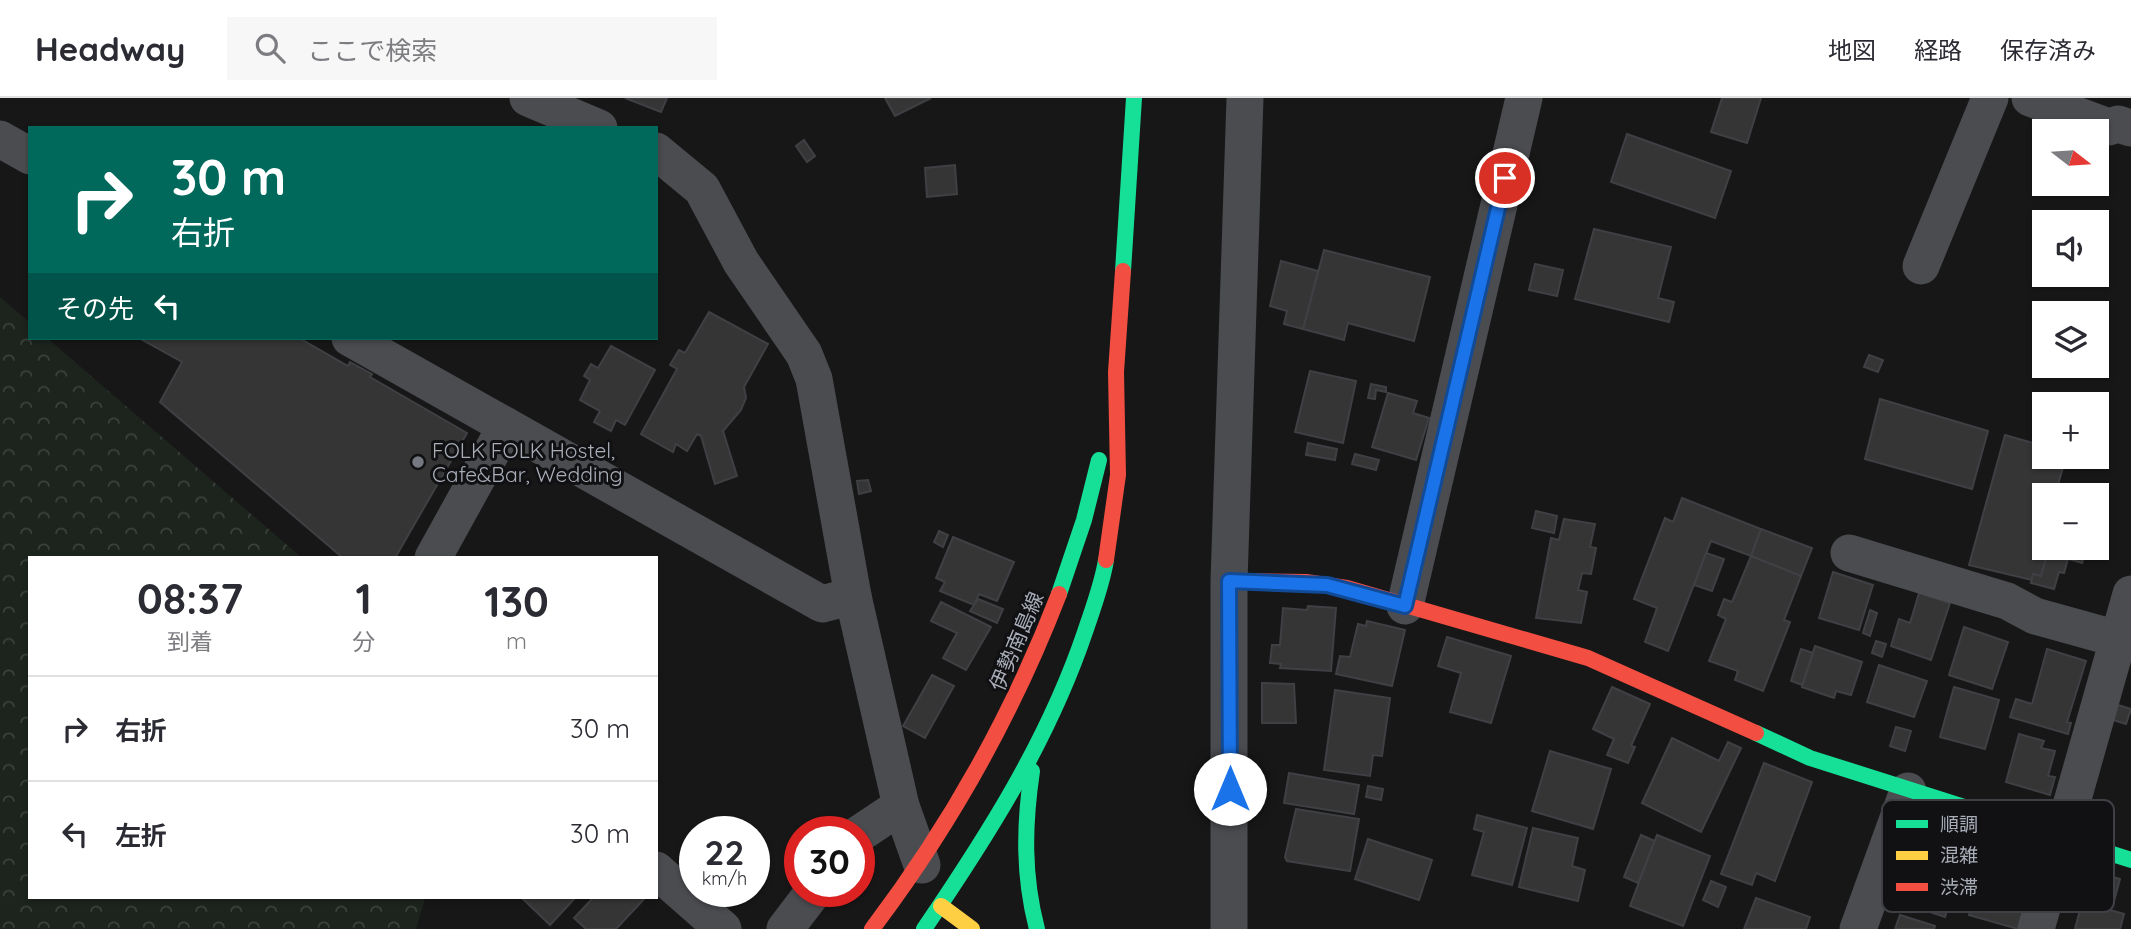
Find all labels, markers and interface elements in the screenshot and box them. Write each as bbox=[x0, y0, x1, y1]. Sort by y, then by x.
search box bbox=[227, 17, 717, 80]
text: Headway bbox=[35, 28, 185, 69]
icon: search bbox=[251, 29, 289, 67]
text: ここで検索 bbox=[307, 34, 437, 67]
text: 地図 bbox=[1828, 35, 1876, 65]
text: 経路 bbox=[1914, 35, 1962, 65]
text: 保存済み bbox=[2000, 35, 2096, 65]
north arrow bbox=[2032, 119, 2109, 196]
map controls bbox=[2032, 119, 2109, 560]
text: 30 m bbox=[171, 146, 286, 207]
pin bbox=[1475, 148, 1535, 208]
icon: right bbox=[56, 154, 147, 245]
icon: arrive bbox=[1486, 159, 1524, 197]
button: sound bbox=[2032, 210, 2109, 287]
text: 右折 bbox=[171, 212, 235, 252]
icon: left bbox=[148, 287, 186, 325]
text: その先 bbox=[56, 292, 134, 325]
button: layers bbox=[2032, 301, 2109, 378]
button: + bbox=[2032, 392, 2109, 469]
place label: FOLK FOLK Hostel, Cafe&Bar, Wedding bbox=[432, 437, 623, 487]
marker: FOLK FOLK Hostel, Cafe&Bar, Wedding bbox=[410, 454, 426, 470]
button: − bbox=[2032, 483, 2109, 560]
text: 08:37 bbox=[137, 572, 243, 625]
text: 1 bbox=[355, 572, 372, 625]
text: 130 bbox=[484, 575, 549, 628]
street label: 伊勢南島線 bbox=[984, 588, 1048, 694]
text: m bbox=[506, 626, 527, 655]
text: 到着 bbox=[167, 627, 213, 656]
text: 分 bbox=[352, 627, 375, 656]
icon: right bbox=[56, 710, 94, 748]
text: 30 m bbox=[570, 712, 630, 745]
text: 右折 bbox=[115, 714, 167, 747]
position arrow bbox=[1193, 752, 1267, 826]
legend bbox=[1882, 800, 2114, 912]
text: 順調 bbox=[1940, 812, 1978, 836]
icon: left bbox=[56, 815, 94, 853]
speed limit sign: 30 bbox=[784, 816, 875, 907]
text: 30 m bbox=[570, 817, 630, 850]
text: 左折 bbox=[115, 819, 167, 852]
text: 22 bbox=[705, 830, 744, 874]
text: 混雑 bbox=[1940, 843, 1978, 867]
text: km/h bbox=[702, 867, 747, 890]
text: 渋滞 bbox=[1940, 875, 1978, 899]

